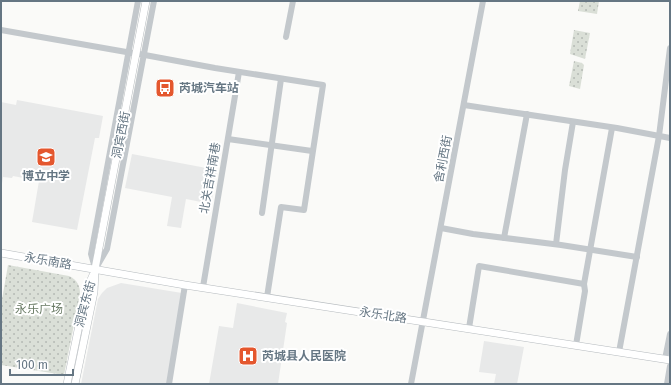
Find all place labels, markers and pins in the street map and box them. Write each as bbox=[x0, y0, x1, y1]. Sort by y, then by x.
bus stop icon: 芮城汽车站 bbox=[154, 77, 176, 99]
place label: 芮城汽车站 bbox=[179, 81, 239, 95]
school or university icon: 博立中学 bbox=[35, 146, 57, 168]
place label: 博立中学 bbox=[22, 169, 70, 183]
hospital icon: 芮城县人民医院 bbox=[237, 345, 259, 367]
place label: 芮城县人民医院 bbox=[262, 349, 346, 363]

